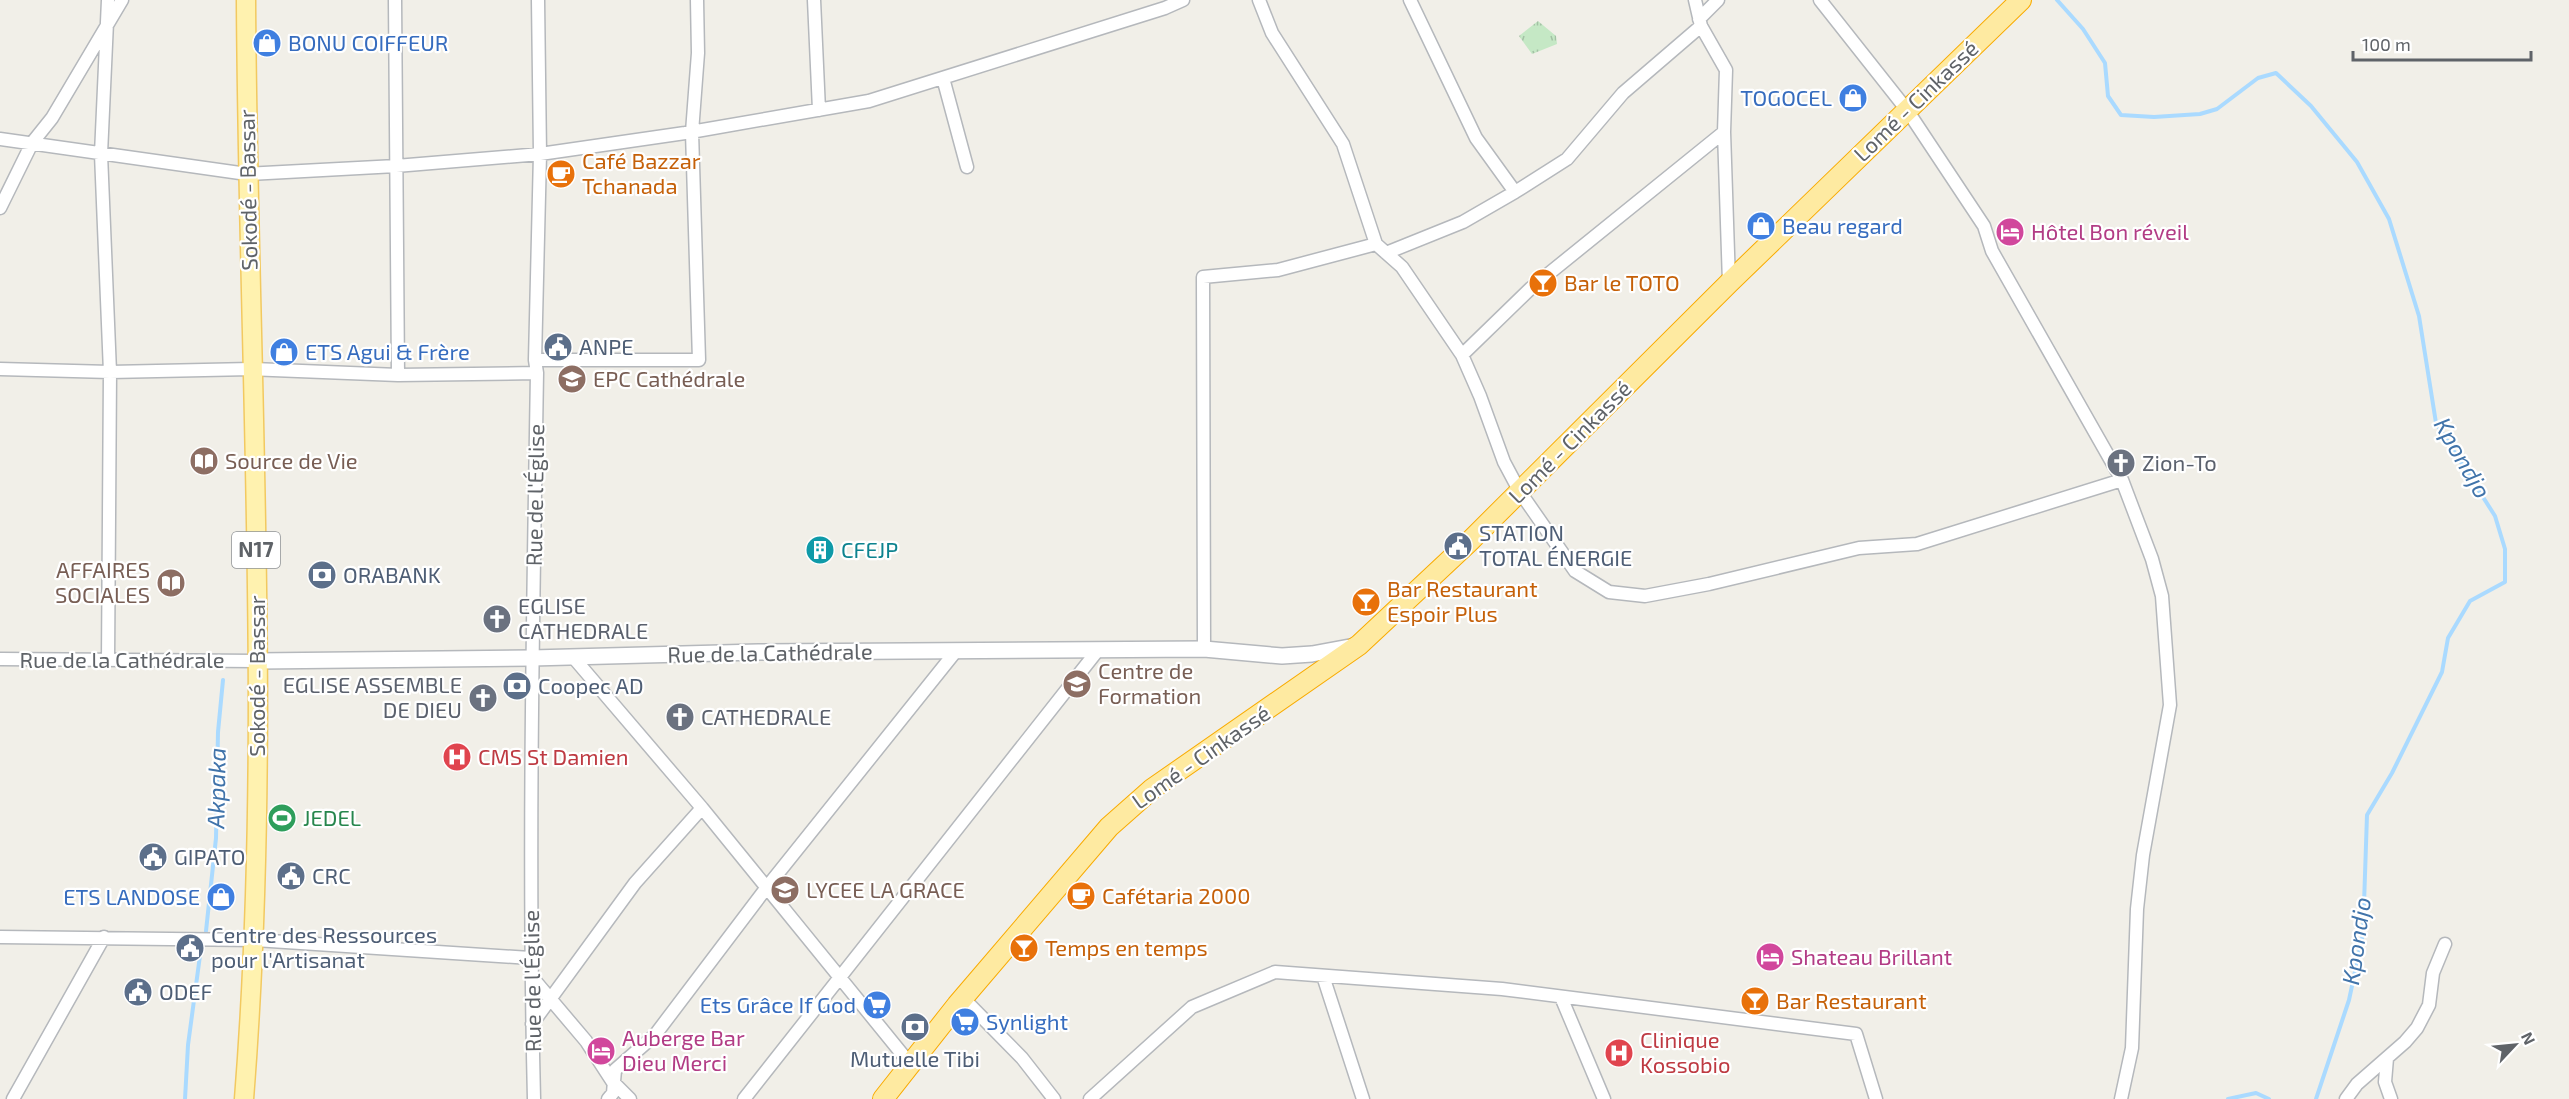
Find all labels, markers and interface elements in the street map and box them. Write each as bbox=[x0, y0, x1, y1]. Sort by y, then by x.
scale bar bbox=[2353, 24, 2532, 62]
shop icon: BONU COIFFEUR bbox=[251, 27, 283, 59]
place label: BONU COIFFEUR bbox=[288, 29, 448, 55]
text: 100 m bbox=[2362, 33, 2411, 55]
street label: Lomé - Cinkassé bbox=[1848, 34, 1983, 166]
shop icon: TOGOCEL bbox=[1837, 82, 1869, 114]
place label: TOGOCEL bbox=[1740, 84, 1832, 110]
street label: Sokodé - Bassar bbox=[233, 109, 261, 271]
place label: Café Bazzar Tchanada bbox=[582, 147, 701, 198]
cafe icon: Café Bazzar Tchanada bbox=[545, 158, 577, 190]
shop icon: Beau regard bbox=[1745, 210, 1777, 242]
place label: Beau regard bbox=[1782, 212, 1903, 238]
hotel icon: Hôtel Bon réveil bbox=[1994, 216, 2026, 248]
place label: Hôtel Bon réveil bbox=[2031, 218, 2189, 244]
bar icon: Bar le TOTO bbox=[1527, 267, 1559, 299]
place label: Bar le TOTO bbox=[1564, 269, 1680, 295]
public building icon: ANPE bbox=[542, 331, 574, 363]
place label: ANPE bbox=[579, 333, 634, 359]
shop icon: ETS Agui & Frère bbox=[268, 336, 300, 368]
place label: ETS Agui & Frère bbox=[305, 338, 470, 364]
school or university icon: EPC Cathédrale bbox=[556, 363, 588, 395]
place label: EPC Cathédrale bbox=[593, 365, 745, 391]
street label: Lomé - Cinkassé bbox=[1503, 375, 1636, 508]
water label: Kpondjo bbox=[2429, 412, 2498, 503]
street label: Rue de l'Église bbox=[520, 424, 548, 566]
library icon: Source de Vie bbox=[188, 445, 220, 477]
place label: Source de Vie bbox=[225, 447, 358, 473]
church icon: Zion-To bbox=[2105, 447, 2137, 479]
place label: Zion-To bbox=[2142, 449, 2217, 475]
place label: STATION TOTAL ÉNERGIE bbox=[1479, 519, 1632, 570]
public building icon: STATION TOTAL ÉNERGIE bbox=[1442, 530, 1474, 562]
road number: N17 bbox=[232, 532, 280, 568]
building icon: CFEJP bbox=[804, 534, 836, 566]
place label: CFEJP bbox=[841, 536, 898, 562]
place label: AFFAIRES SOCIALES bbox=[55, 556, 150, 607]
bank icon: ORABANK bbox=[306, 559, 338, 591]
place label: ORABANK bbox=[343, 561, 441, 587]
library icon: AFFAIRES SOCIALES bbox=[155, 567, 187, 599]
place label: Bar Restaurant Espoir Plus bbox=[1387, 575, 1538, 626]
bar icon: Bar Restaurant Espoir Plus bbox=[1350, 586, 1382, 618]
place label: EGLISE CATHEDRALE bbox=[518, 592, 648, 643]
street label: Sokodé - Bassar bbox=[243, 595, 269, 757]
church icon: EGLISE CATHEDRALE bbox=[481, 603, 513, 635]
street label: Rue de la Cathédrale bbox=[667, 637, 873, 667]
street label: Rue de la Cathédrale bbox=[19, 646, 225, 672]
place label: Centre de Formation bbox=[1098, 657, 1201, 708]
school or university icon: Centre de Formation bbox=[1061, 668, 1093, 700]
bank icon: Coopec AD bbox=[501, 670, 533, 702]
place label: EGLISE ASSEMBLE DE DIEU bbox=[283, 671, 462, 722]
place label: Coopec AD bbox=[538, 672, 644, 698]
church icon: EGLISE ASSEMBLE DE DIEU bbox=[467, 682, 499, 714]
street label: Lomé - Cinkassé bbox=[1126, 699, 1275, 814]
church icon: CATHEDRALE bbox=[664, 701, 696, 733]
place label: CATHEDRALE bbox=[701, 703, 831, 729]
hospital icon: CMS St Damien bbox=[441, 741, 473, 773]
place label: CMS St Damien bbox=[478, 743, 629, 769]
water label: Akpaka bbox=[200, 747, 231, 830]
sports icon: JEDEL bbox=[266, 802, 298, 834]
place label: JEDEL bbox=[303, 804, 361, 830]
public building icon: GIPATO bbox=[137, 841, 169, 873]
place label: GIPATO bbox=[174, 843, 245, 869]
public building icon: CRC bbox=[275, 860, 307, 892]
place label: CRC bbox=[312, 862, 351, 888]
school or university icon: LYCEE LA GRACE bbox=[769, 874, 801, 906]
place label: LYCEE LA GRACE bbox=[806, 876, 965, 902]
cafe icon: Cafétaria 2000 bbox=[1065, 880, 1097, 912]
shop icon: ETS LANDOSE bbox=[205, 881, 237, 913]
place label: Cafétaria 2000 bbox=[1102, 882, 1251, 908]
place label: ETS LANDOSE bbox=[63, 883, 200, 909]
water label: Kpondjo bbox=[2335, 895, 2376, 987]
street label: Rue de l'Église bbox=[517, 910, 545, 1052]
place label: Centre des Ressources pour l'Artisanat bbox=[211, 921, 437, 972]
public building icon: Centre des Ressources pour l'Artisanat bbox=[174, 932, 206, 964]
bar icon: Temps en temps bbox=[1008, 932, 1040, 964]
place label: Temps en temps bbox=[1045, 934, 1208, 960]
hotel icon: Shateau Brillant bbox=[1754, 941, 1786, 973]
place label: Shateau Brillant bbox=[1791, 943, 1952, 969]
public building icon: ODEF bbox=[122, 976, 154, 1008]
place label: ODEF bbox=[159, 978, 213, 1004]
bar icon: Bar Restaurant bbox=[1739, 985, 1771, 1017]
place label: Bar Restaurant bbox=[1776, 987, 1927, 1013]
supermarket icon: Ets Grâce If God bbox=[861, 989, 893, 1021]
place label: Ets Grâce If God bbox=[700, 991, 856, 1017]
supermarket icon: Synlight bbox=[949, 1006, 981, 1038]
place label: Synlight bbox=[986, 1008, 1068, 1034]
bank icon: Mutuelle Tibi bbox=[899, 1011, 931, 1043]
north arrow bbox=[2485, 1015, 2545, 1075]
place label: Auberge Bar Dieu Merci bbox=[622, 1024, 745, 1075]
place label: Clinique Kossobio bbox=[1640, 1026, 1731, 1077]
text: N bbox=[2518, 1029, 2540, 1048]
hotel icon: Auberge Bar Dieu Merci bbox=[585, 1035, 617, 1067]
hospital icon: Clinique Kossobio bbox=[1603, 1037, 1635, 1069]
place label: Mutuelle Tibi bbox=[850, 1045, 980, 1071]

